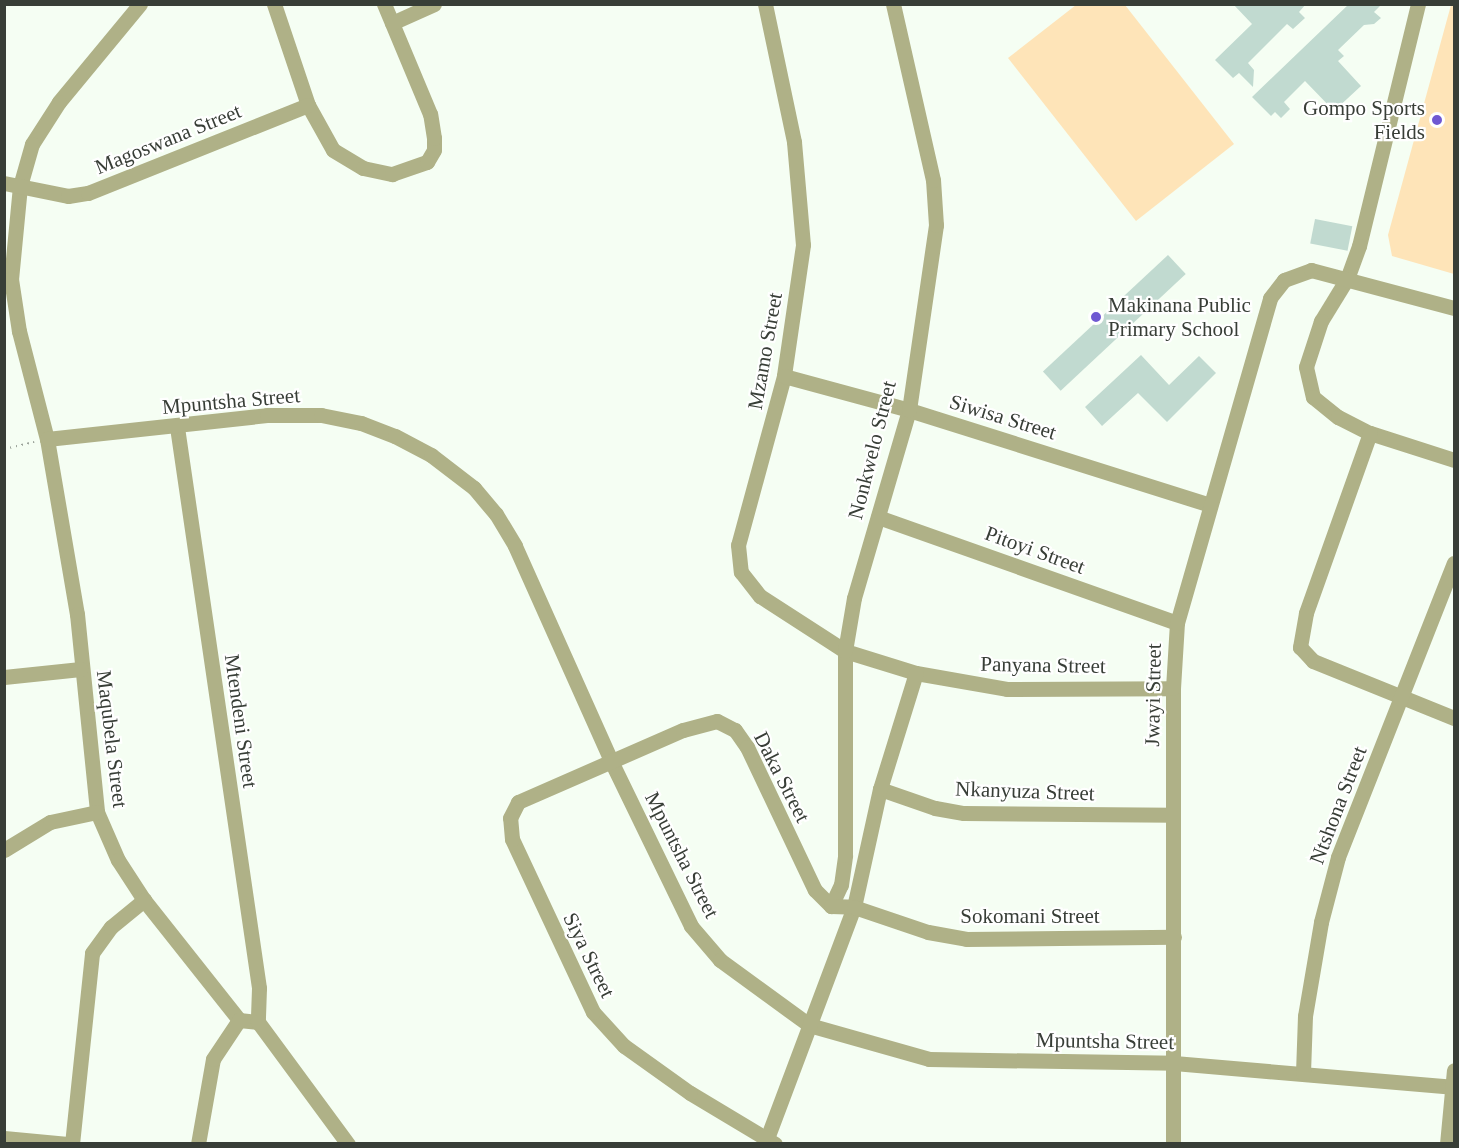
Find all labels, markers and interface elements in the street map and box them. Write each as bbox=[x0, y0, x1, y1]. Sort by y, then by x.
place label: Gompo Sports Fields bbox=[1303, 95, 1425, 145]
street label: Magoswana Street bbox=[91, 98, 245, 180]
marker: Gompo Sports Fields bbox=[1430, 113, 1444, 127]
street label: Mzamo Street bbox=[742, 291, 788, 411]
place label: Makinana Public Primary School bbox=[1108, 292, 1251, 342]
marker: Makinana Public Primary School bbox=[1089, 310, 1103, 324]
street label: Nonkwelo Street bbox=[843, 378, 901, 522]
street label: Mpuntsha Street bbox=[161, 382, 301, 420]
street label: Siwisa Street bbox=[947, 389, 1059, 445]
street label: Pitoyi Street bbox=[982, 520, 1088, 580]
street label: Jwayi Street bbox=[1140, 643, 1166, 747]
street label: Panyana Street bbox=[980, 651, 1106, 679]
street label: Mtendeni Street bbox=[219, 653, 263, 789]
street label: Maqubela Street bbox=[91, 669, 133, 809]
street label: Daka Street bbox=[748, 727, 816, 827]
street label: Ntshona Street bbox=[1304, 742, 1372, 868]
street label: Nkanyuza Street bbox=[955, 776, 1095, 806]
street label: Mpuntsha Street bbox=[639, 788, 725, 922]
street label: Sokomani Street bbox=[960, 903, 1100, 929]
street label: Siya Street bbox=[558, 908, 620, 1002]
street label: Mpuntsha Street bbox=[1036, 1027, 1174, 1055]

